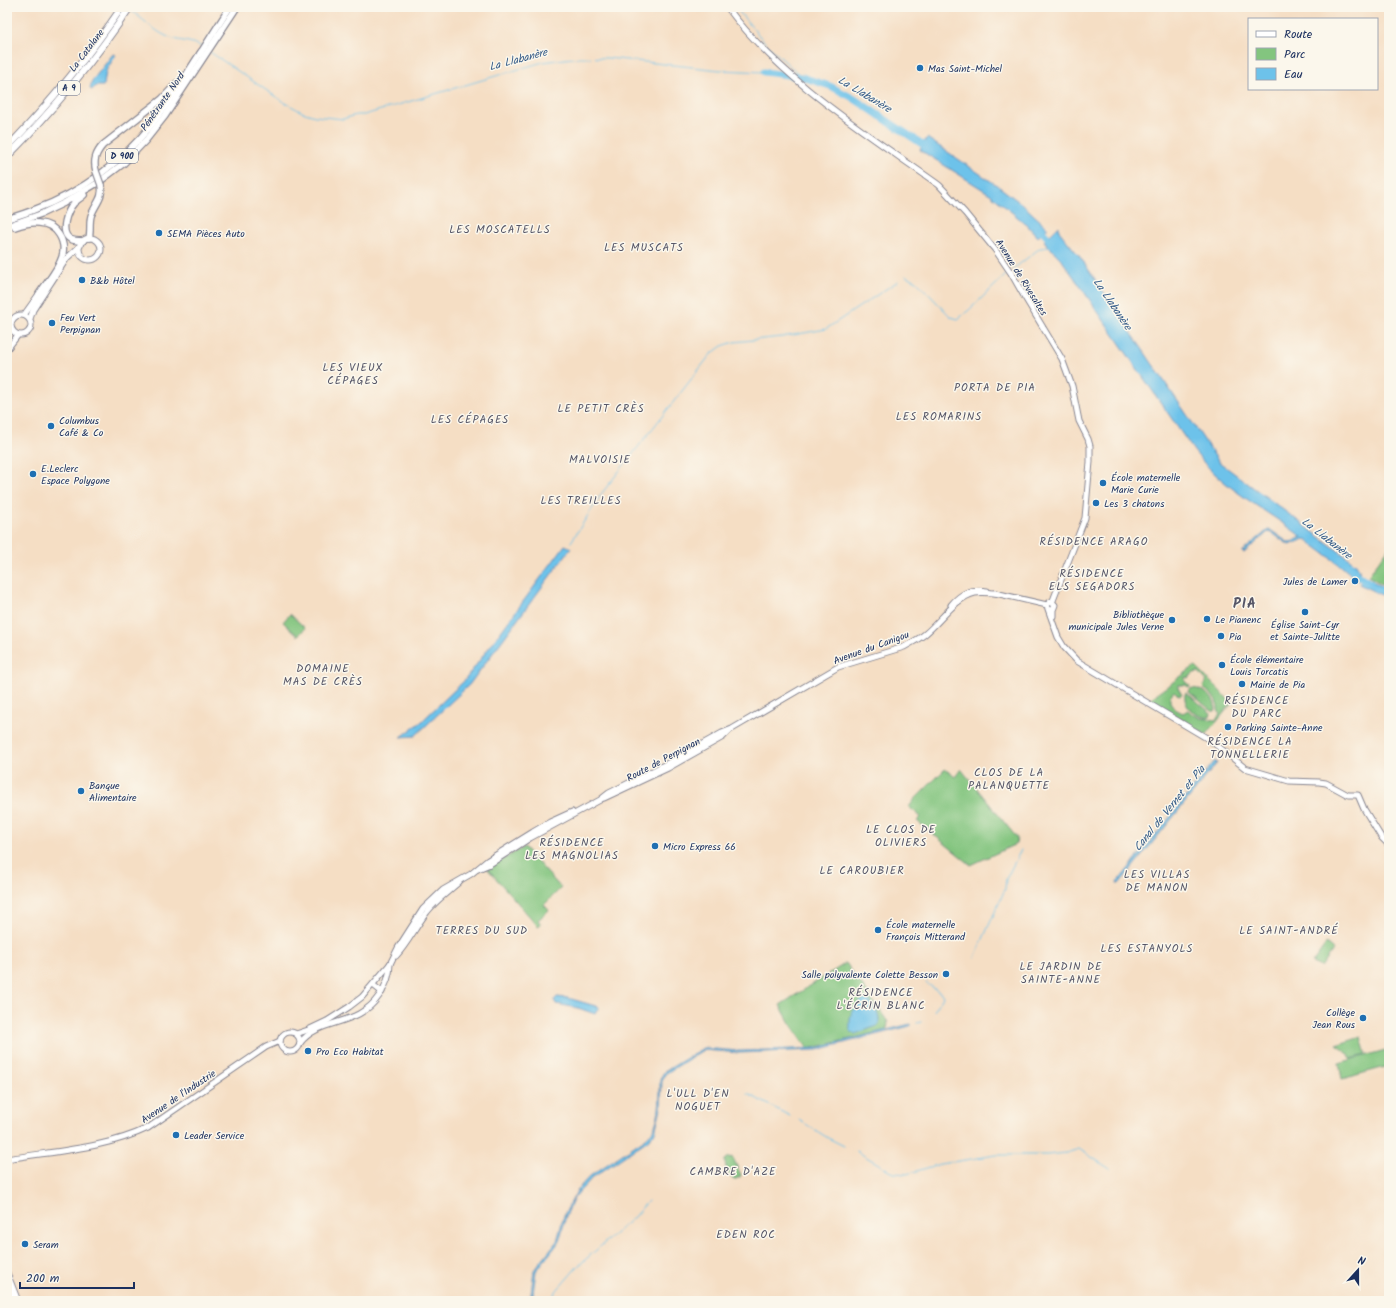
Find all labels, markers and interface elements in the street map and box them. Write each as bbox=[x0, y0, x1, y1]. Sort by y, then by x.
legend bbox=[1248, 18, 1378, 90]
street label: La Catalane bbox=[65, 25, 109, 76]
text: Route bbox=[1284, 25, 1313, 44]
water label: La Llabanère bbox=[487, 43, 550, 76]
text: Parc bbox=[1284, 45, 1305, 64]
place label: Mas Saint-Michel bbox=[928, 61, 1003, 77]
marker: Mas Saint-Michel bbox=[915, 63, 925, 73]
text: Eau bbox=[1284, 65, 1303, 84]
street label: Pénétrante Nord bbox=[137, 68, 190, 134]
water label: La Llabanère bbox=[834, 72, 896, 118]
road number: A 9 bbox=[58, 81, 80, 95]
road number: D 900 bbox=[106, 149, 138, 163]
district label: LES MOSCATELLS bbox=[449, 221, 551, 239]
place label: SEMA Pièces Auto bbox=[167, 226, 245, 242]
marker: SEMA Pièces Auto bbox=[154, 228, 164, 238]
street label: Avenue de Rivesaltes bbox=[991, 236, 1052, 320]
district label: LES MUSCATS bbox=[604, 239, 684, 257]
place label: B&b Hôtel bbox=[90, 273, 135, 289]
marker: B&b Hôtel bbox=[77, 275, 87, 285]
water label: La Llabanère bbox=[1088, 275, 1137, 335]
place label: Feu Vert Perpignan bbox=[60, 310, 101, 338]
marker: Feu Vert Perpignan bbox=[47, 318, 57, 328]
district label: LES VIEUX CÉPAGES bbox=[323, 359, 383, 390]
district label: PORTA DE PIA bbox=[954, 379, 1036, 397]
district label: LE PETIT CRÈS bbox=[557, 400, 645, 418]
district label: LES ROMARINS bbox=[896, 408, 982, 426]
district label: LES CÉPAGES bbox=[431, 411, 509, 429]
place label: Columbus Café & Co bbox=[59, 413, 104, 441]
marker: Columbus Café & Co bbox=[46, 421, 56, 431]
district label: MALVOISIE bbox=[569, 451, 631, 469]
place label: E.Leclerc Espace Polygone bbox=[41, 461, 110, 489]
marker: E.Leclerc Espace Polygone bbox=[28, 469, 38, 479]
place label: École maternelle Marie Curie bbox=[1111, 470, 1181, 498]
marker: École maternelle Marie Curie bbox=[1098, 478, 1108, 488]
district label: LES TREILLES bbox=[540, 492, 622, 510]
place label: Les 3 chatons bbox=[1104, 496, 1165, 512]
marker: Les 3 chatons bbox=[1091, 498, 1101, 508]
water label: La Llabanère bbox=[1297, 513, 1356, 565]
district label: RÉSIDENCE ARAGO bbox=[1040, 533, 1148, 551]
district label: RÉSIDENCE ELS SEGADORS bbox=[1049, 565, 1135, 596]
place label: Jules de Lamer bbox=[1283, 574, 1348, 590]
marker: Jules de Lamer bbox=[1350, 576, 1360, 586]
district label: PIA bbox=[1233, 593, 1257, 615]
place label: Bibliothèque municipale Jules Verne bbox=[1069, 607, 1164, 635]
marker: Église Saint-Cyr et Sainte-Julitte bbox=[1300, 607, 1310, 617]
place label: Le Pianenc bbox=[1215, 612, 1262, 628]
marker: Le Pianenc bbox=[1202, 614, 1212, 624]
marker: Bibliothèque municipale Jules Verne bbox=[1167, 615, 1177, 625]
place label: Église Saint-Cyr et Sainte-Julitte bbox=[1270, 617, 1340, 645]
street label: Avenue du Canigou bbox=[831, 627, 912, 669]
place label: Pia bbox=[1229, 629, 1242, 645]
marker: Pia bbox=[1216, 631, 1226, 641]
place label: École élémentaire Louis Torcatis bbox=[1230, 652, 1304, 680]
district label: DOMAINE MAS DE CRÈS bbox=[283, 660, 363, 691]
marker: École élémentaire Louis Torcatis bbox=[1217, 660, 1227, 670]
place label: Mairie de Pia bbox=[1250, 677, 1305, 693]
marker: Mairie de Pia bbox=[1237, 679, 1247, 689]
district label: RÉSIDENCE DU PARC bbox=[1224, 692, 1290, 723]
place label: Parking Sainte-Anne bbox=[1236, 720, 1323, 736]
marker: Parking Sainte-Anne bbox=[1223, 722, 1233, 732]
district label: RÉSIDENCE LA TONNELLERIE bbox=[1207, 733, 1293, 764]
street label: Route de Perpignan bbox=[624, 734, 703, 786]
water label: Canal de Vernet et Pia bbox=[1129, 761, 1211, 855]
district label: CLOS DE LA PALANQUETTE bbox=[968, 764, 1050, 795]
place label: Banque Alimentaire bbox=[89, 778, 137, 806]
marker: Banque Alimentaire bbox=[76, 786, 86, 796]
district label: LE CLOS DE OLIVIERS bbox=[866, 821, 936, 852]
district label: RÉSIDENCE LES MAGNOLIAS bbox=[525, 834, 619, 865]
place label: Micro Express 66 bbox=[663, 839, 736, 855]
marker: Micro Express 66 bbox=[650, 841, 660, 851]
district label: LE CAROUBIER bbox=[819, 862, 905, 880]
district label: LES VILLAS DE MANON bbox=[1124, 866, 1190, 897]
place label: École maternelle François Mitterand bbox=[886, 917, 966, 945]
district label: TERRES DU SUD bbox=[436, 922, 528, 940]
district label: LE SAINT-ANDRÉ bbox=[1239, 922, 1339, 940]
marker: École maternelle François Mitterand bbox=[873, 925, 883, 935]
district label: LES ESTANYOLS bbox=[1101, 940, 1193, 958]
district label: LE JARDIN DE SAINTE-ANNE bbox=[1019, 958, 1103, 989]
place label: Salle polyvalente Colette Besson bbox=[802, 967, 938, 983]
marker: Salle polyvalente Colette Besson bbox=[941, 969, 951, 979]
district label: RÉSIDENCE L'ÉCRIN BLANC bbox=[836, 984, 926, 1015]
place label: Collège Jean Rous bbox=[1312, 1005, 1356, 1033]
marker: Collège Jean Rous bbox=[1358, 1013, 1368, 1023]
place label: Pro Eco Habitat bbox=[316, 1044, 384, 1060]
marker: Pro Eco Habitat bbox=[303, 1046, 313, 1056]
street label: Avenue de l'Industrie bbox=[138, 1065, 220, 1128]
district label: L'ULL D'EN NOGUET bbox=[666, 1085, 730, 1116]
place label: Leader Service bbox=[184, 1128, 245, 1144]
marker: Leader Service bbox=[171, 1130, 181, 1140]
district label: CAMBRE D'AZE bbox=[690, 1163, 776, 1181]
district label: EDEN ROC bbox=[716, 1226, 776, 1244]
place label: Seram bbox=[33, 1237, 59, 1253]
marker: Seram bbox=[20, 1239, 30, 1249]
north arrow bbox=[1338, 1250, 1378, 1290]
text: N bbox=[1355, 1252, 1368, 1271]
scale bar bbox=[20, 1264, 134, 1290]
text: 200 m bbox=[26, 1269, 60, 1288]

